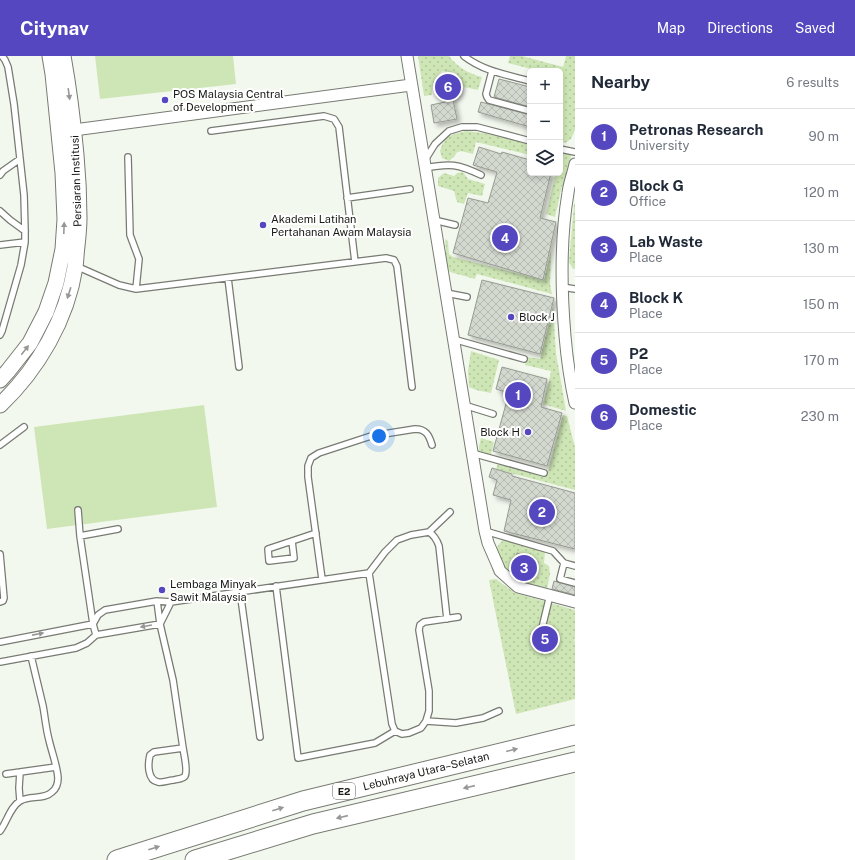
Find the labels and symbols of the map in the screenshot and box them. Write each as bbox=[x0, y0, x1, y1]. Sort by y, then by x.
pin: 6 bbox=[435, 72, 461, 102]
one-way arrow bbox=[66, 88, 72, 101]
place label: POS Malaysia Central of Development bbox=[173, 88, 284, 113]
marker: POS Malaysia Central of Development bbox=[160, 95, 170, 105]
street label: Persiaran Institusi bbox=[68, 135, 84, 227]
place label: Akademi Latihan Pertahanan Awam Malaysia bbox=[271, 213, 411, 238]
marker: Akademi Latihan Pertahanan Awam Malaysia bbox=[258, 220, 268, 230]
one-way arrow bbox=[61, 222, 68, 234]
pin: 4 bbox=[492, 223, 518, 253]
one-way arrow bbox=[66, 287, 72, 299]
place label: Block J bbox=[519, 311, 555, 323]
marker: Block J bbox=[506, 312, 516, 322]
one-way arrow bbox=[20, 345, 29, 356]
pin: 1 bbox=[505, 380, 531, 410]
your location bbox=[369, 426, 389, 446]
place label: Block H bbox=[480, 426, 520, 438]
marker: Block H bbox=[523, 427, 533, 437]
pin: 2 bbox=[529, 497, 555, 527]
pin: 3 bbox=[511, 553, 537, 583]
place label: Lembaga Minyak Sawit Malaysia bbox=[170, 578, 257, 603]
marker: Lembaga Minyak Sawit Malaysia bbox=[157, 585, 167, 595]
one-way arrow bbox=[140, 623, 152, 629]
pin: 5 bbox=[532, 624, 558, 654]
one-way arrow bbox=[32, 631, 44, 637]
one-way arrow bbox=[506, 746, 519, 752]
street label: Lebuhraya Utara–Selatan bbox=[362, 749, 490, 793]
road number: E2 bbox=[333, 783, 355, 799]
one-way arrow bbox=[463, 784, 475, 790]
one-way arrow bbox=[272, 806, 284, 812]
one-way arrow bbox=[336, 814, 349, 820]
one-way arrow bbox=[148, 845, 160, 851]

